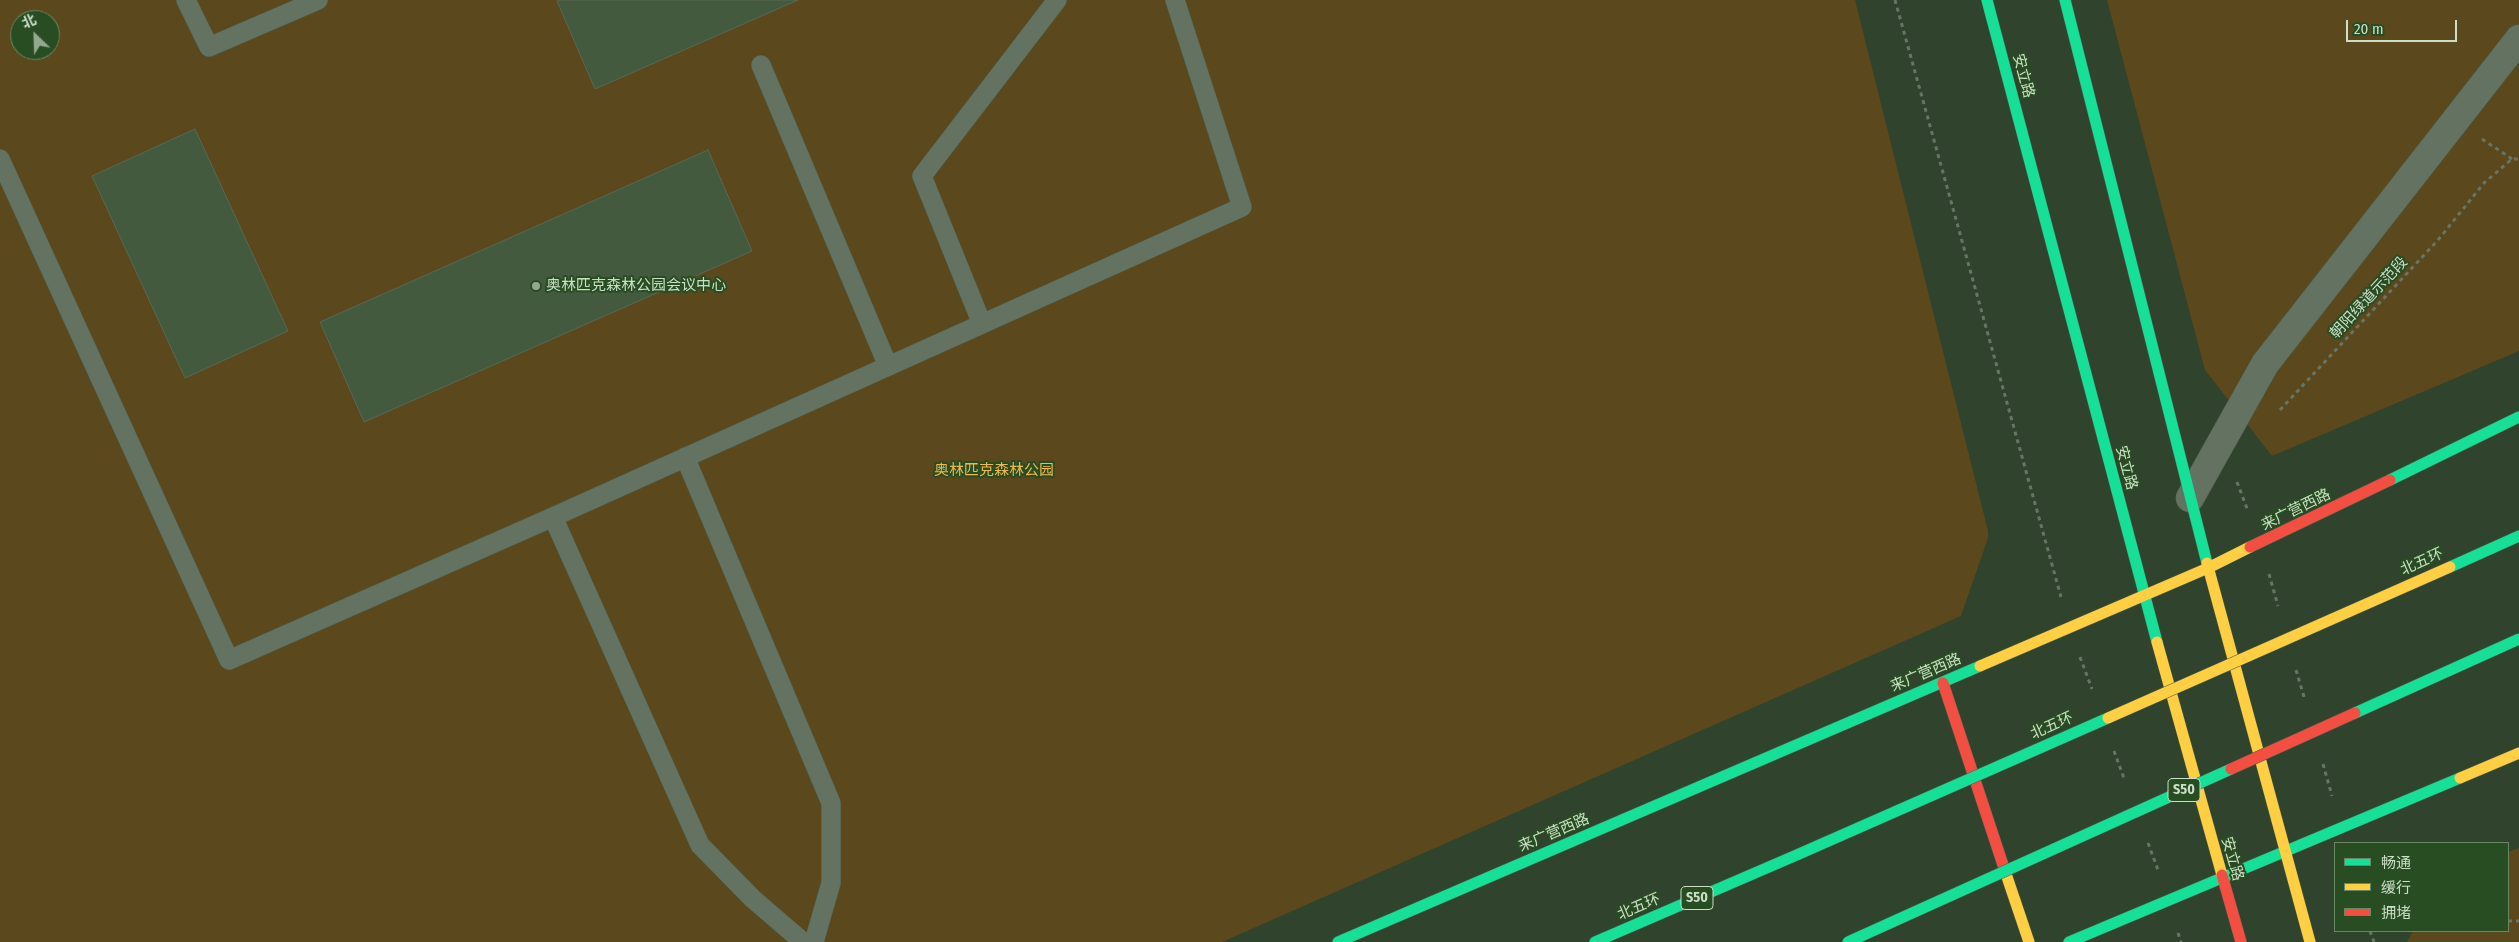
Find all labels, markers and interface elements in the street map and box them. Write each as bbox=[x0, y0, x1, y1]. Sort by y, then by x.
north arrow bbox=[10, 10, 60, 60]
scale bar bbox=[2349, 10, 2460, 42]
text: 北 bbox=[19, 11, 39, 32]
text: 20 m bbox=[2354, 20, 2384, 38]
street label: 安立路 bbox=[2008, 52, 2038, 100]
street label: 朝阳绿道示范段 bbox=[2327, 253, 2411, 343]
place label: 奥林匹克森林公园会议中心 bbox=[546, 277, 726, 295]
marker: 奥林匹克森林公园会议中心 bbox=[530, 280, 542, 292]
street label: 安立路 bbox=[2111, 444, 2141, 492]
park label: 奥林匹克森林公园 bbox=[934, 462, 1054, 480]
street label: 来广营西路 bbox=[2258, 485, 2334, 535]
street label: 北五环 bbox=[2398, 545, 2446, 579]
street label: 来广营西路 bbox=[1888, 650, 1964, 696]
street label: 北五环 bbox=[2028, 709, 2076, 743]
road number: S50 bbox=[2168, 778, 2200, 802]
street label: 来广营西路 bbox=[1516, 810, 1592, 856]
street label: 安立路 bbox=[2217, 835, 2247, 883]
legend bbox=[2334, 842, 2509, 932]
text: 畅通 bbox=[2381, 854, 2411, 872]
text: 缓行 bbox=[2381, 879, 2411, 897]
road number: S50 bbox=[1681, 886, 1713, 910]
street label: 北五环 bbox=[1615, 890, 1663, 924]
text: 拥堵 bbox=[2381, 904, 2411, 922]

